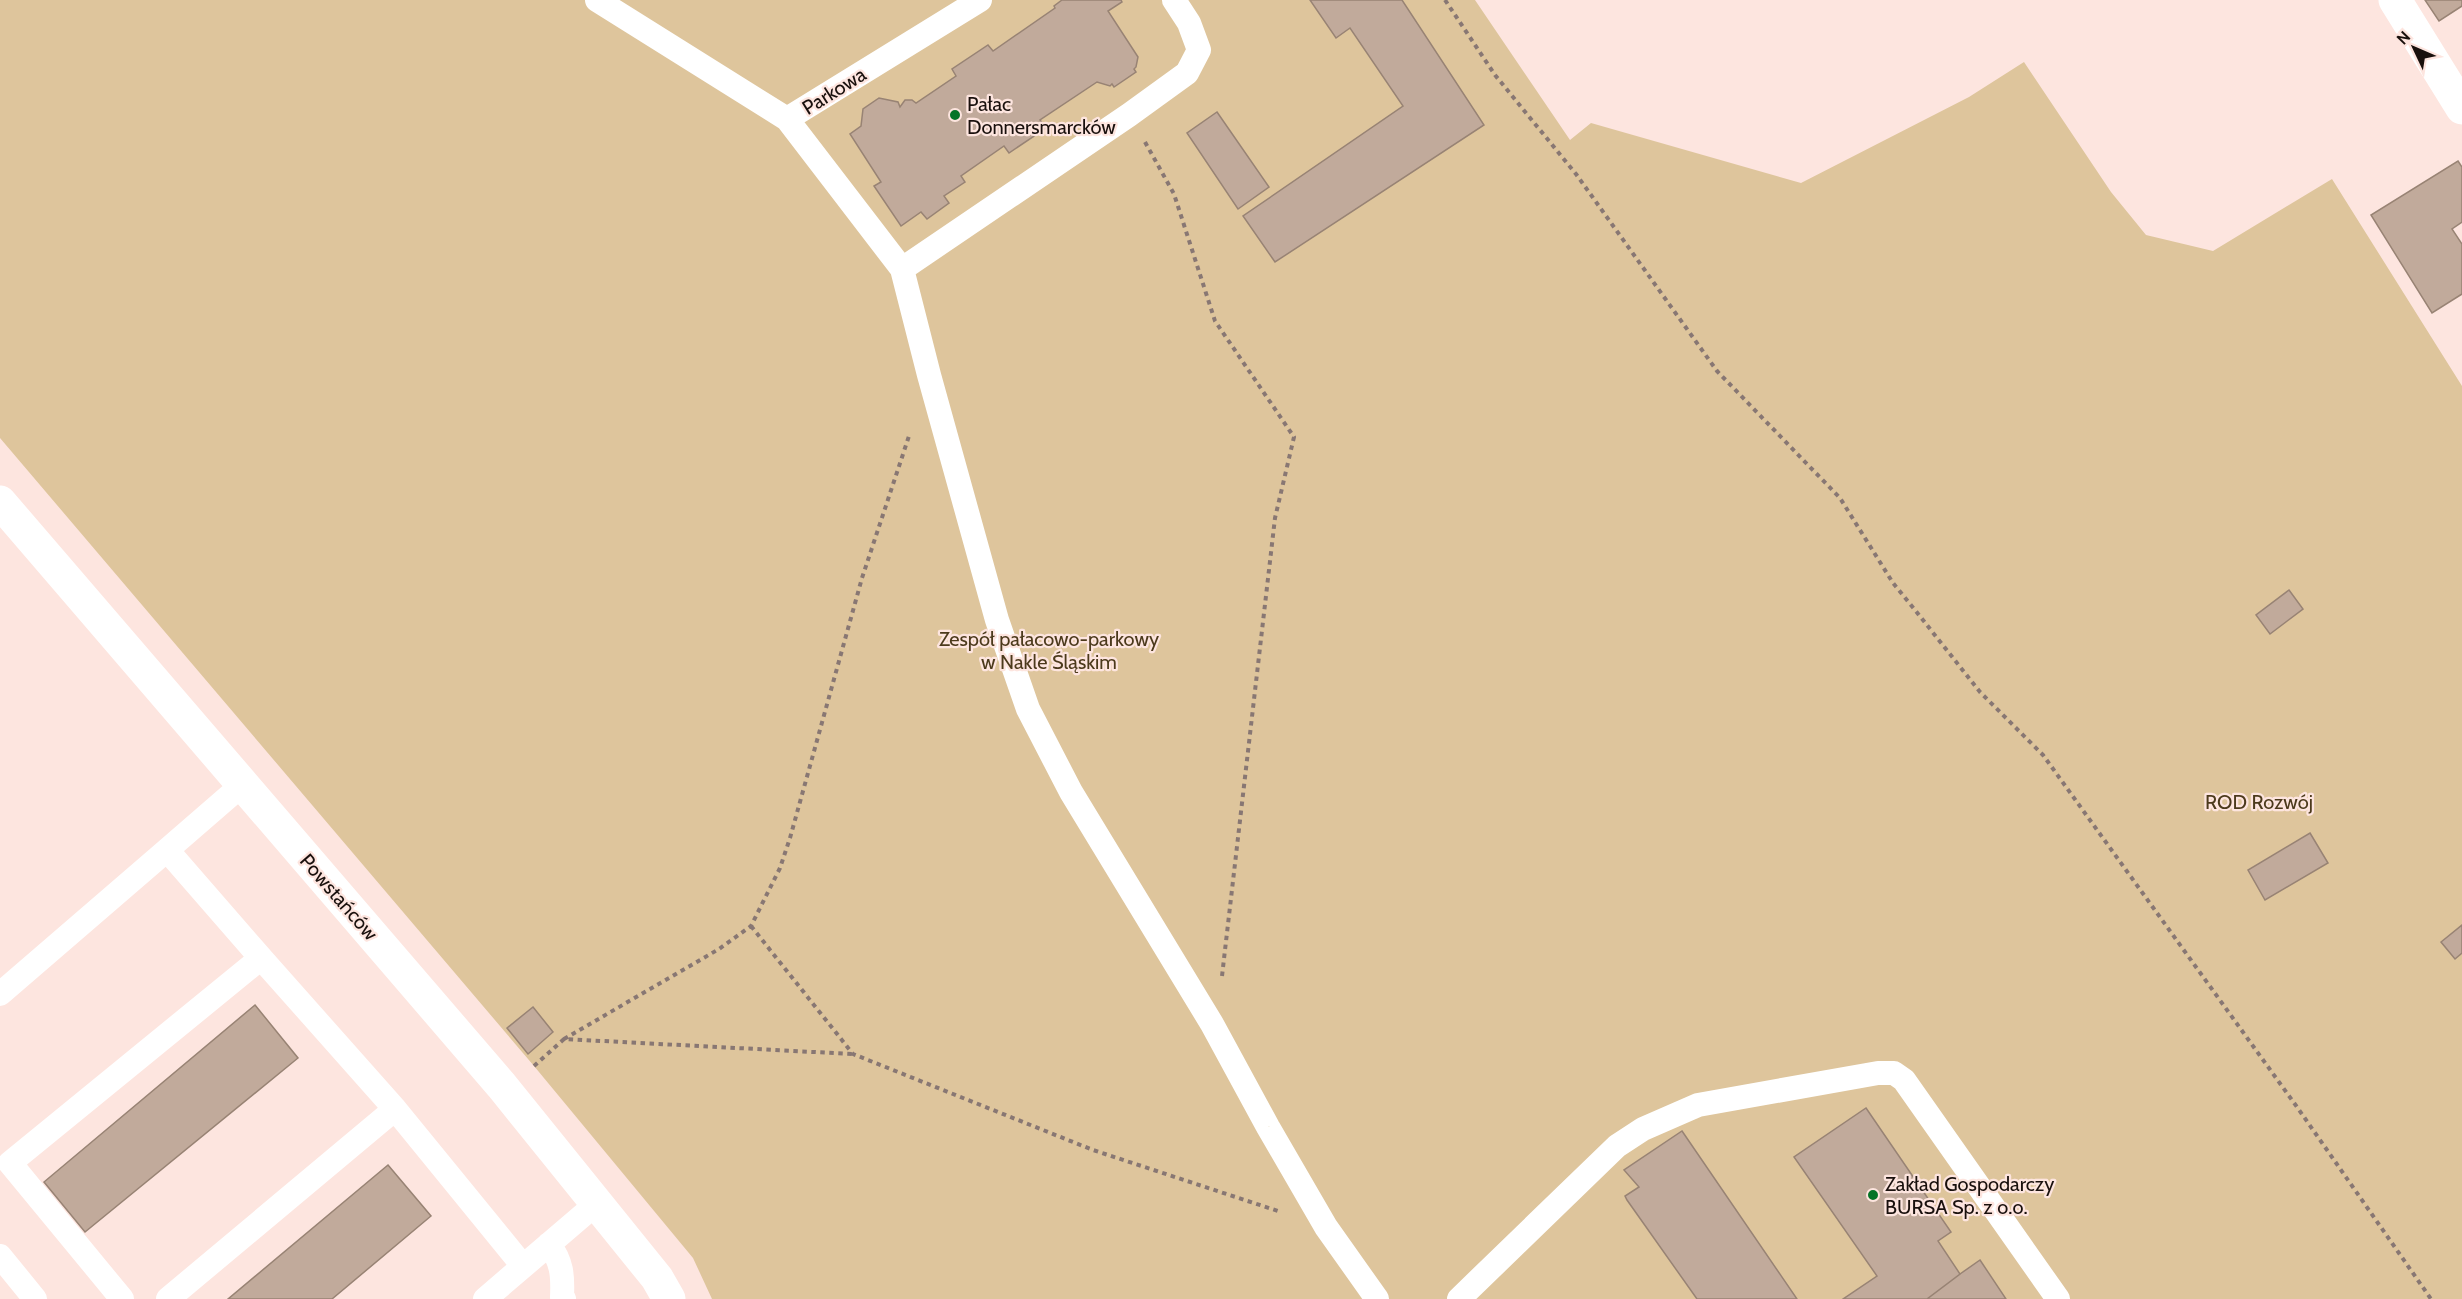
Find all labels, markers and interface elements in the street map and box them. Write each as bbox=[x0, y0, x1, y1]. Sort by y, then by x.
north arrow bbox=[2384, 18, 2444, 78]
text: N bbox=[2393, 27, 2414, 49]
street label: Parkowa bbox=[798, 62, 871, 120]
place label: Pałac Donnersmarcków bbox=[967, 92, 1116, 139]
marker: Pałac Donnersmarcków bbox=[948, 108, 962, 122]
park label: Zespół pałacowo-parkowy w Nakle Śląskim bbox=[939, 627, 1159, 674]
park label: ROD Rozwój bbox=[2205, 790, 2313, 814]
street label: Powstańców bbox=[295, 849, 383, 946]
place label: Zakład Gospodarczy BURSA Sp. z o.o. bbox=[1885, 1172, 2054, 1219]
marker: Zakład Gospodarczy BURSA Sp. z o.o. bbox=[1866, 1188, 1880, 1202]

